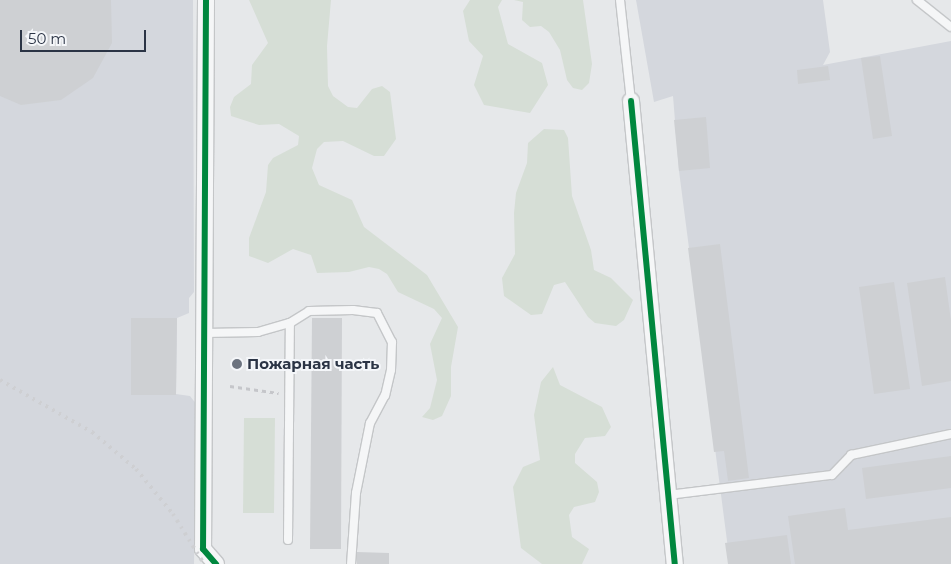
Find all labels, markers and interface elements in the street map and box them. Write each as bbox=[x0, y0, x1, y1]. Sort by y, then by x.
scale bar bbox=[22, 20, 149, 52]
text: 50 m bbox=[28, 29, 66, 48]
place label: Пожарная часть bbox=[247, 355, 379, 373]
marker: Пожарная часть bbox=[231, 358, 243, 370]

